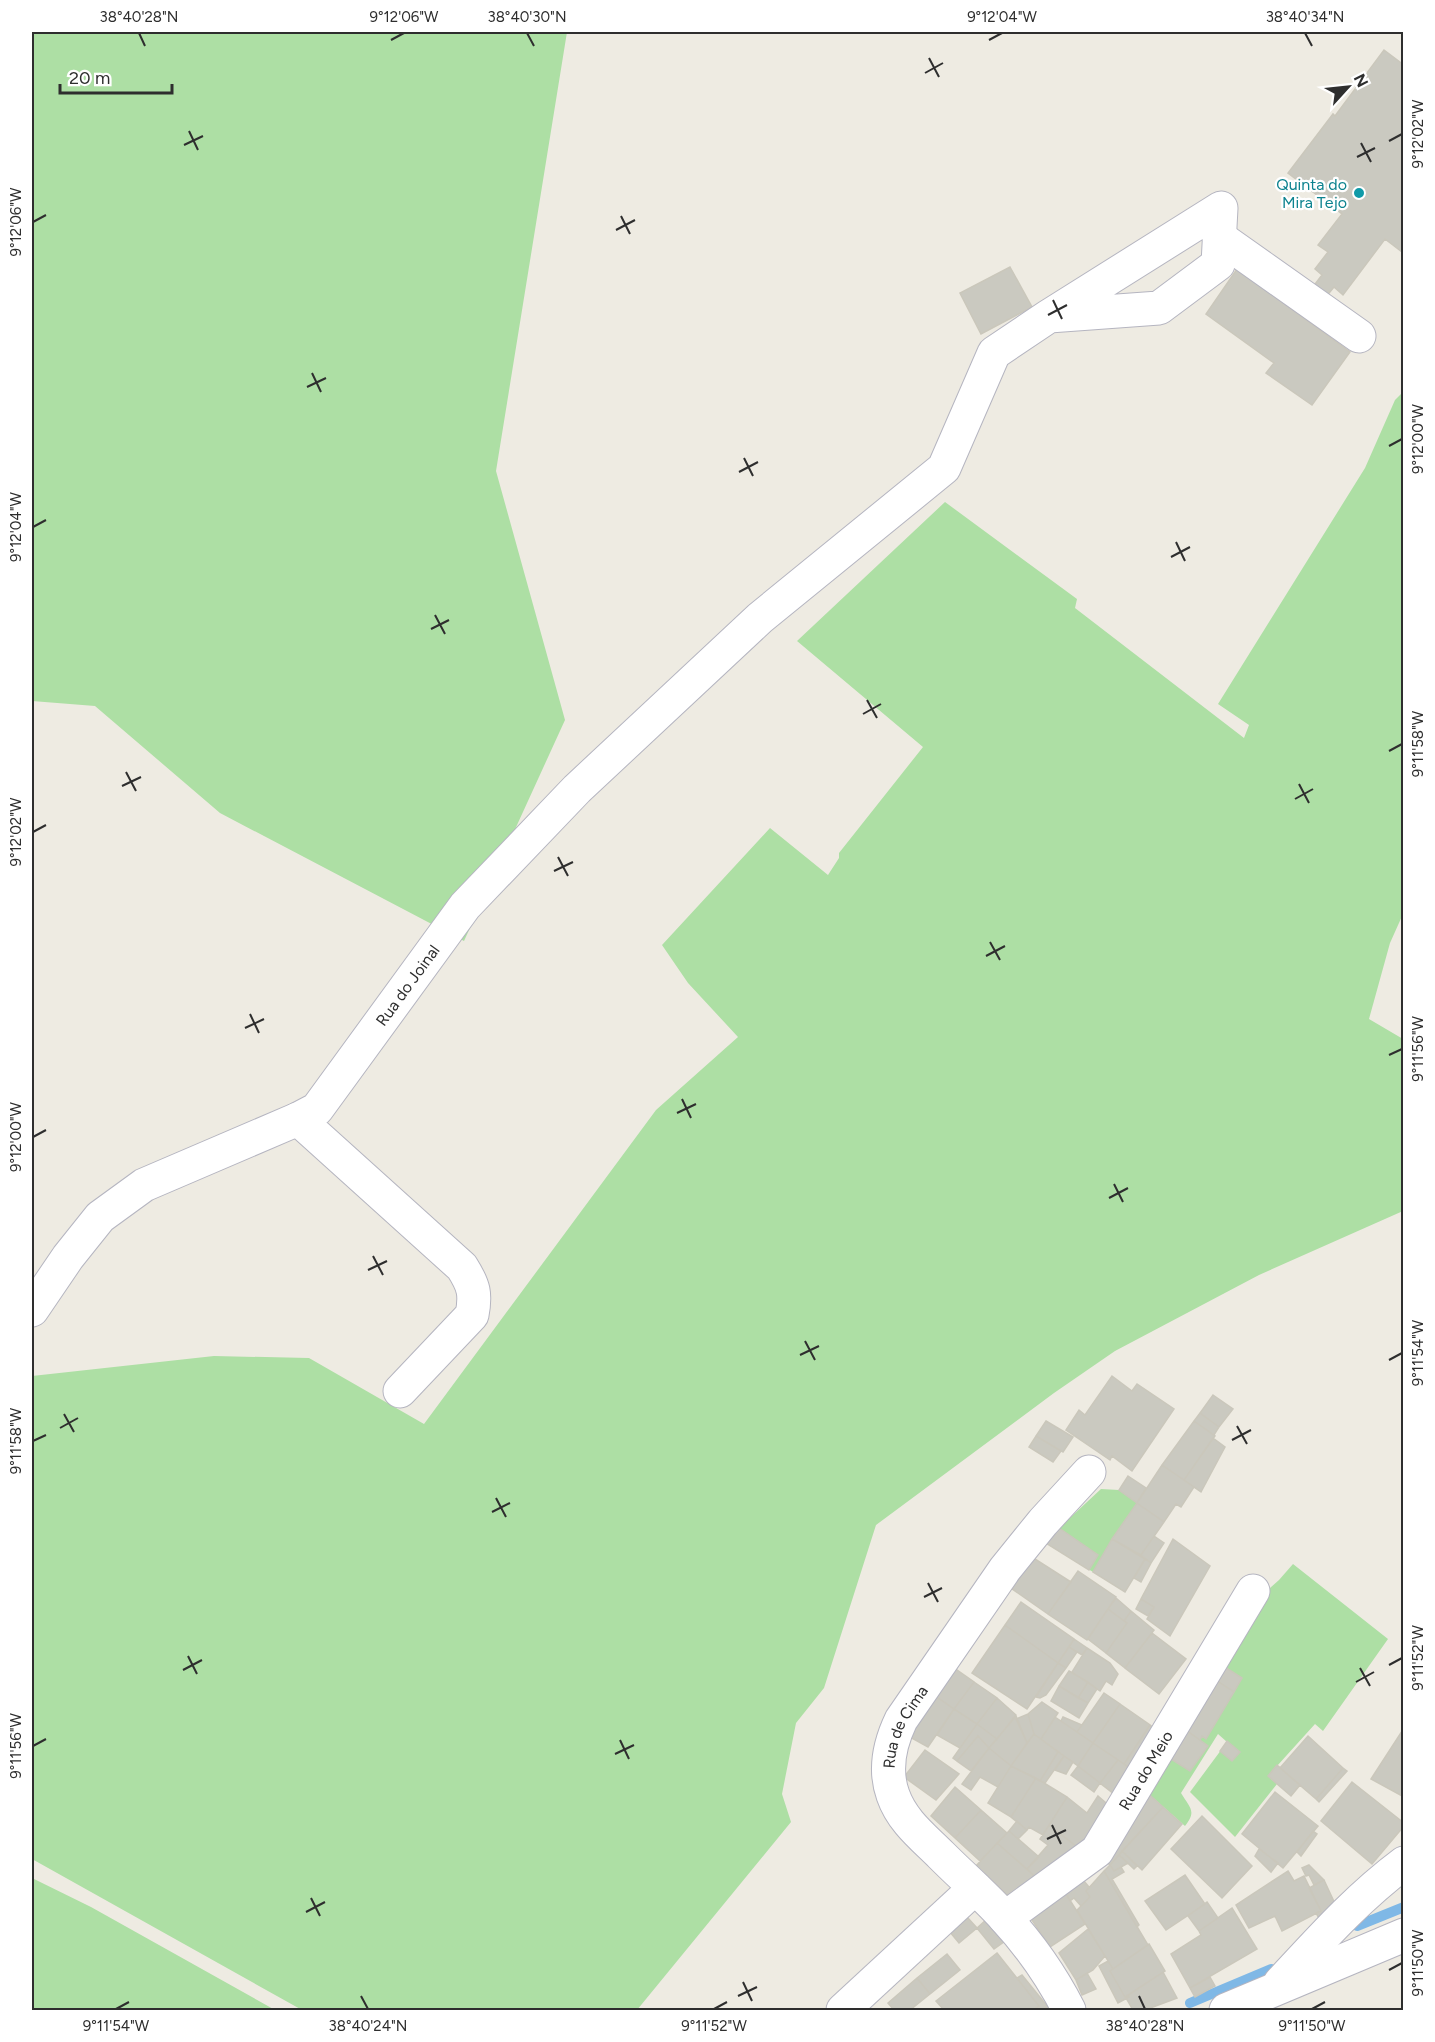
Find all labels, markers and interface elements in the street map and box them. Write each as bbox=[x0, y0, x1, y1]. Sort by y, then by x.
text: 38°40'28"N bbox=[100, 8, 178, 26]
text: 9°12'06"W bbox=[370, 8, 439, 26]
text: 38°40'30"N bbox=[487, 8, 567, 26]
text: 9°12'04"W bbox=[967, 8, 1037, 26]
text: 38°40'34"N bbox=[1266, 8, 1344, 26]
scale bar bbox=[60, 57, 172, 95]
north arrow bbox=[1318, 57, 1378, 117]
text: 20 m bbox=[69, 67, 110, 89]
text: N bbox=[1350, 71, 1372, 90]
text: 9°12'02"W bbox=[1409, 99, 1427, 168]
place label: Quinta do Mira Tejo bbox=[1276, 175, 1347, 212]
marker: Quinta do Mira Tejo bbox=[1352, 186, 1366, 200]
text: 9°12'06"W bbox=[7, 187, 25, 256]
text: 9°12'00"W bbox=[1409, 403, 1427, 474]
text: 9°12'04"W bbox=[7, 492, 25, 562]
text: 9°11'58"W bbox=[1409, 710, 1427, 777]
text: 9°12'02"W bbox=[7, 797, 25, 866]
street label: Rua do Joinal bbox=[372, 941, 444, 1030]
text: 9°11'56"W bbox=[1409, 1016, 1427, 1082]
text: 9°12'00"W bbox=[7, 1101, 25, 1172]
text: 9°11'54"W bbox=[1409, 1319, 1427, 1386]
text: 9°11'58"W bbox=[7, 1407, 25, 1474]
text: 9°11'52"W bbox=[1409, 1625, 1427, 1691]
street label: Rua de Cima bbox=[880, 1682, 932, 1769]
text: 9°11'56"W bbox=[7, 1713, 25, 1779]
street label: Rua do Meio bbox=[1115, 1727, 1177, 1814]
text: 9°11'50"W bbox=[1409, 1929, 1427, 1996]
text: 9°11'54"W bbox=[83, 2017, 150, 2035]
text: 38°40'24"N bbox=[329, 2017, 407, 2035]
text: 9°11'52"W bbox=[681, 2017, 747, 2035]
text: 38°40'28"N bbox=[1106, 2017, 1184, 2035]
text: 9°11'50"W bbox=[1279, 2017, 1346, 2035]

